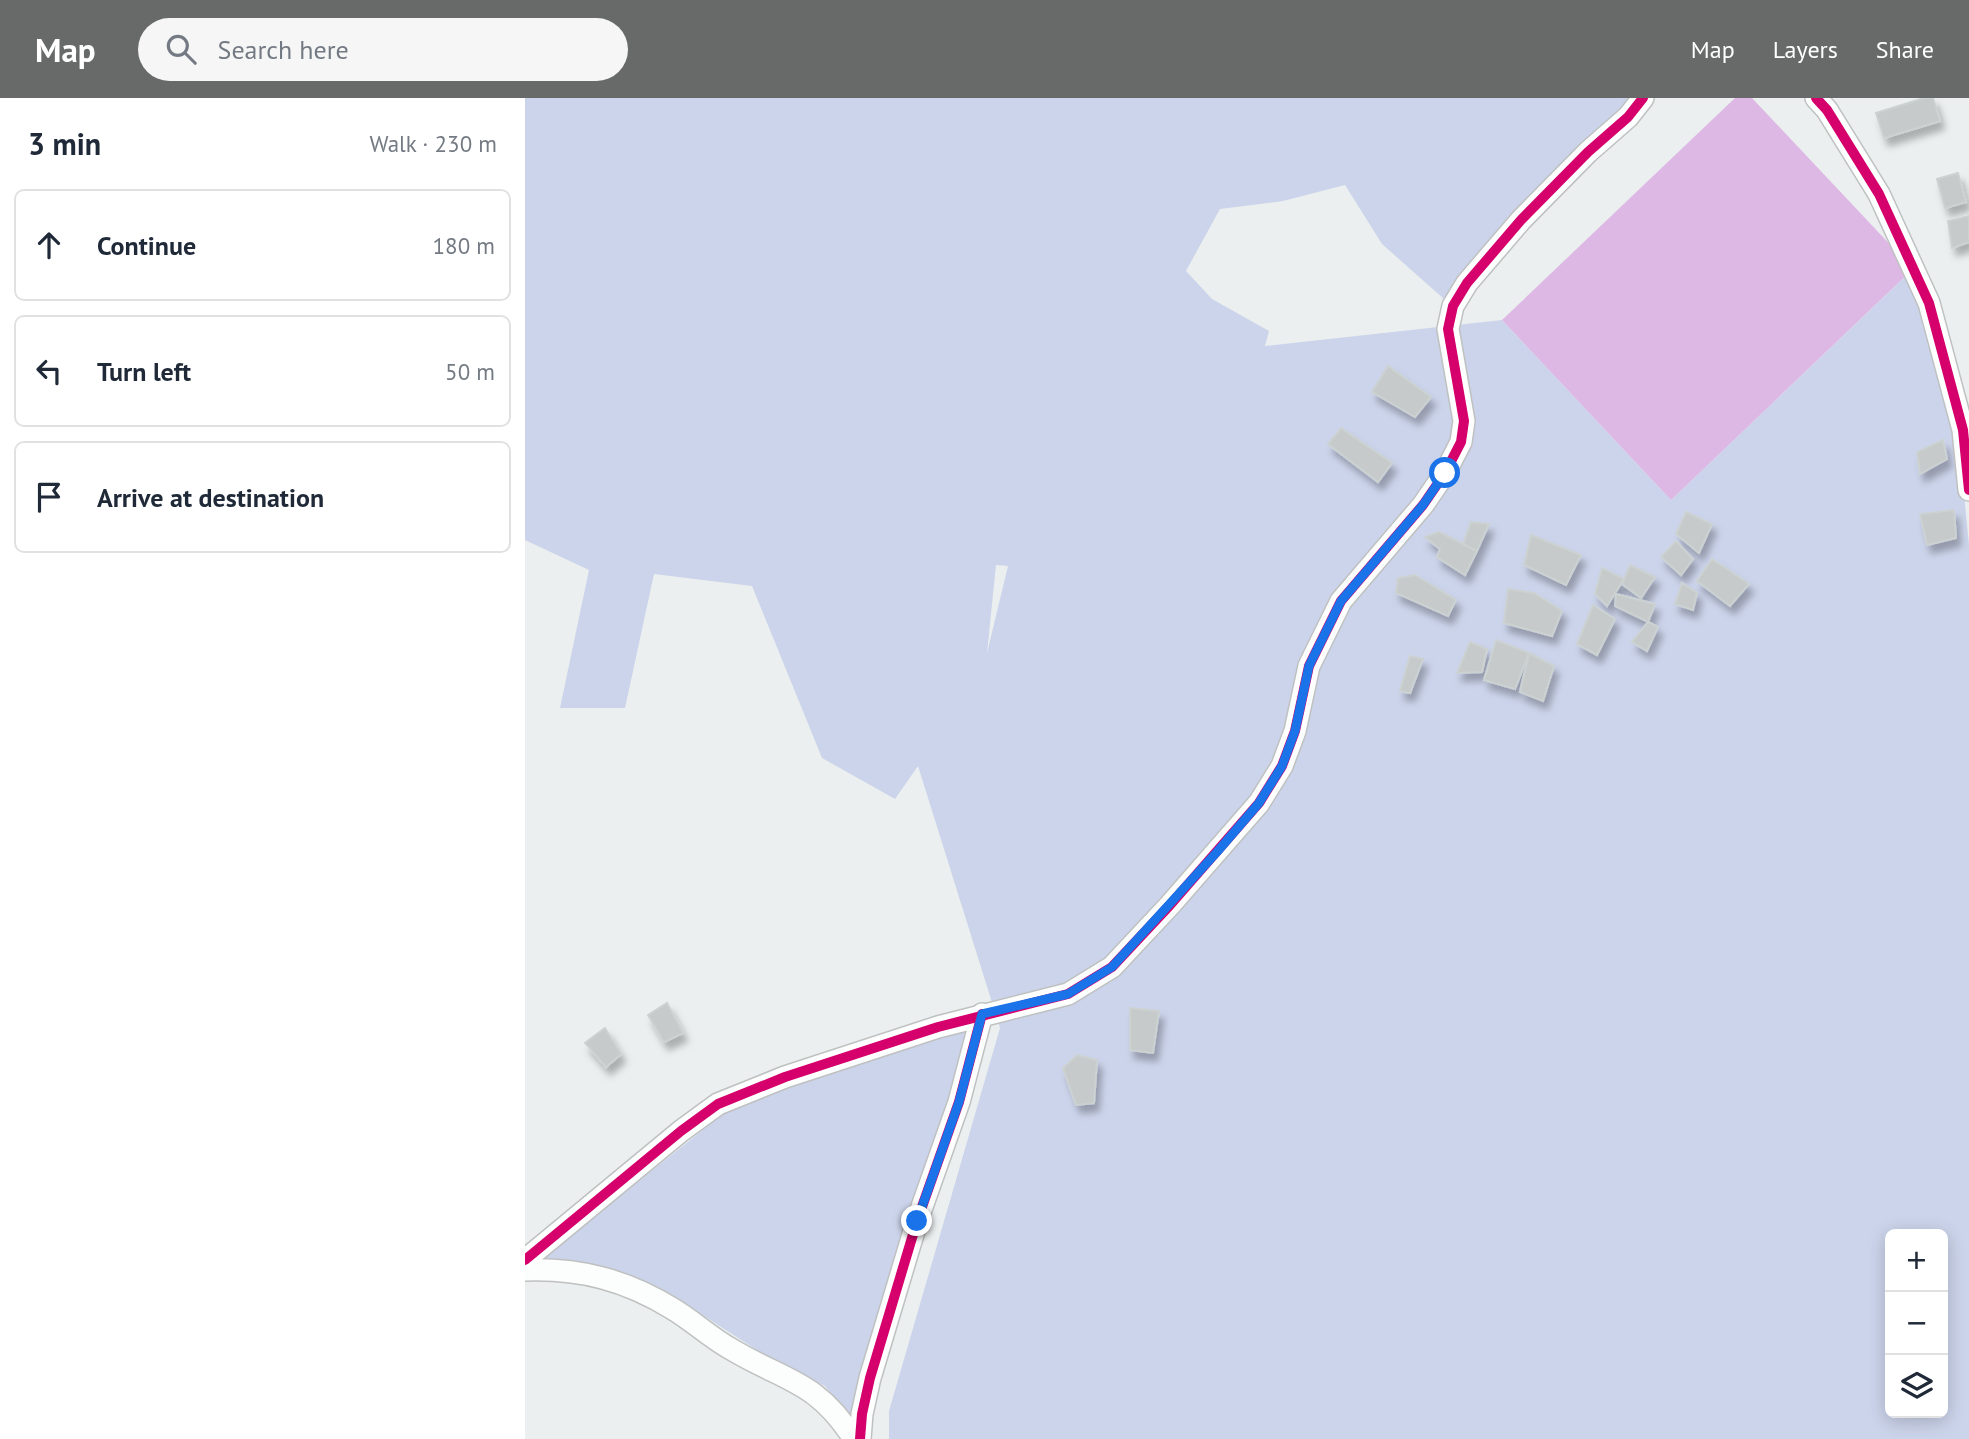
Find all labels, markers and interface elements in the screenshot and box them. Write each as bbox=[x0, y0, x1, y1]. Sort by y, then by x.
search box bbox=[138, 18, 628, 81]
text: Map bbox=[35, 28, 96, 71]
icon: search bbox=[162, 30, 200, 68]
text: Search here bbox=[218, 33, 349, 66]
text: Map bbox=[1691, 34, 1735, 65]
text: Layers bbox=[1773, 34, 1838, 65]
text: Share bbox=[1876, 34, 1934, 65]
text: 3 min bbox=[28, 124, 101, 163]
text: Walk · 230 m bbox=[370, 129, 497, 158]
icon: ahead bbox=[30, 226, 68, 264]
text: Continue bbox=[97, 229, 196, 262]
text: 180 m bbox=[433, 231, 495, 260]
icon: left bbox=[30, 352, 68, 390]
text: Turn left bbox=[97, 355, 191, 388]
text: 50 m bbox=[445, 357, 495, 386]
route start bbox=[1429, 457, 1460, 488]
icon: arrive bbox=[30, 478, 68, 516]
text: Arrive at destination bbox=[97, 481, 324, 514]
route end bbox=[901, 1205, 932, 1236]
map controls bbox=[1885, 1229, 1948, 1418]
button: + bbox=[1885, 1229, 1948, 1292]
button: − bbox=[1885, 1292, 1948, 1355]
button: layers bbox=[1885, 1355, 1948, 1418]

